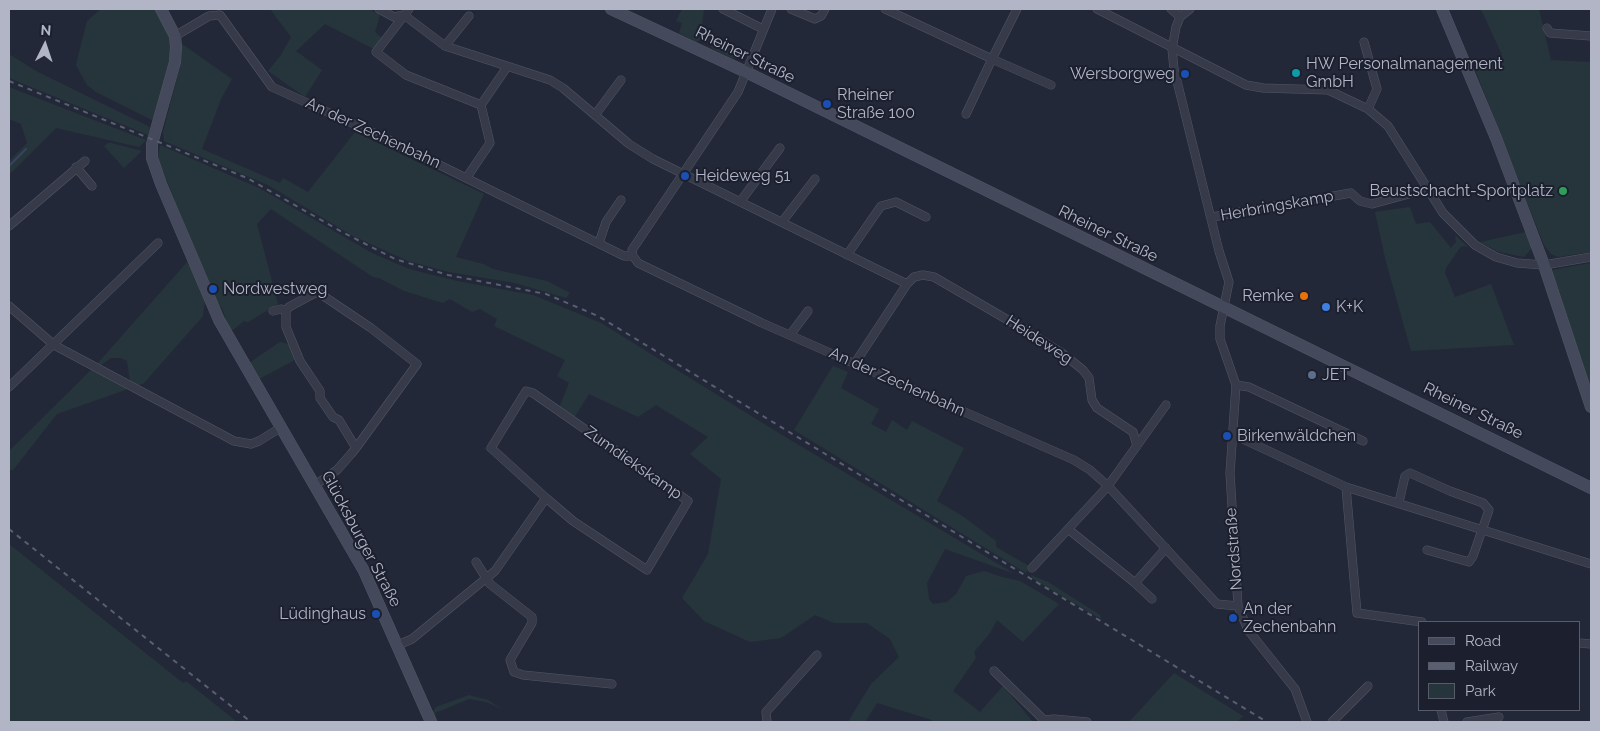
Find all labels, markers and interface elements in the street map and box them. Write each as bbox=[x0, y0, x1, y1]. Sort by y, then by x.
north arrow bbox=[20, 20, 70, 70]
text: N bbox=[40, 22, 52, 38]
street label: Rheiner Straße bbox=[692, 23, 798, 87]
place label: HW Personalmanagement GmbH bbox=[1306, 54, 1503, 92]
place label: Wersborgweg bbox=[1070, 64, 1175, 84]
marker: HW Personalmanagement GmbH bbox=[1290, 67, 1302, 79]
marker: Wersborgweg bbox=[1179, 68, 1191, 80]
place label: Rheiner Straße 100 bbox=[837, 85, 915, 123]
street label: An der Zechenbahn bbox=[303, 93, 443, 173]
marker: Rheiner Straße 100 bbox=[821, 98, 833, 110]
place label: Heideweg 51 bbox=[695, 166, 790, 186]
marker: Heideweg 51 bbox=[679, 170, 691, 182]
place label: Beustschacht-Sportplatz bbox=[1370, 181, 1553, 201]
marker: Beustschacht-Sportplatz bbox=[1557, 185, 1569, 197]
street label: Herbringskamp bbox=[1219, 187, 1335, 225]
street label: Rheiner Straße bbox=[1055, 202, 1161, 266]
place label: Nordwestweg bbox=[223, 279, 327, 299]
marker: Nordwestweg bbox=[207, 283, 219, 295]
place label: Remke bbox=[1242, 286, 1294, 306]
marker: Remke bbox=[1298, 290, 1310, 302]
place label: K+K bbox=[1336, 297, 1363, 317]
marker: K+K bbox=[1320, 301, 1332, 313]
street label: Heideweg bbox=[1002, 311, 1076, 369]
street label: An der Zechenbahn bbox=[826, 343, 968, 421]
place label: JET bbox=[1322, 365, 1349, 385]
marker: JET bbox=[1306, 369, 1318, 381]
street label: Rheiner Straße bbox=[1420, 379, 1526, 443]
street label: Zumdiekskamp bbox=[580, 422, 686, 504]
place label: Birkenwäldchen bbox=[1237, 426, 1356, 446]
marker: Birkenwäldchen bbox=[1221, 430, 1233, 442]
street label: Glücksburger Straße bbox=[317, 468, 405, 610]
street label: Nordstraße bbox=[1222, 507, 1246, 591]
place label: An der Zechenbahn bbox=[1243, 599, 1336, 637]
place label: Lüdinghaus bbox=[279, 604, 366, 624]
marker: Lüdinghaus bbox=[370, 608, 382, 620]
marker: An der Zechenbahn bbox=[1227, 612, 1239, 624]
legend bbox=[1418, 621, 1580, 711]
text: Road bbox=[1465, 632, 1501, 650]
text: Railway bbox=[1465, 657, 1518, 675]
text: Park bbox=[1465, 682, 1496, 700]

